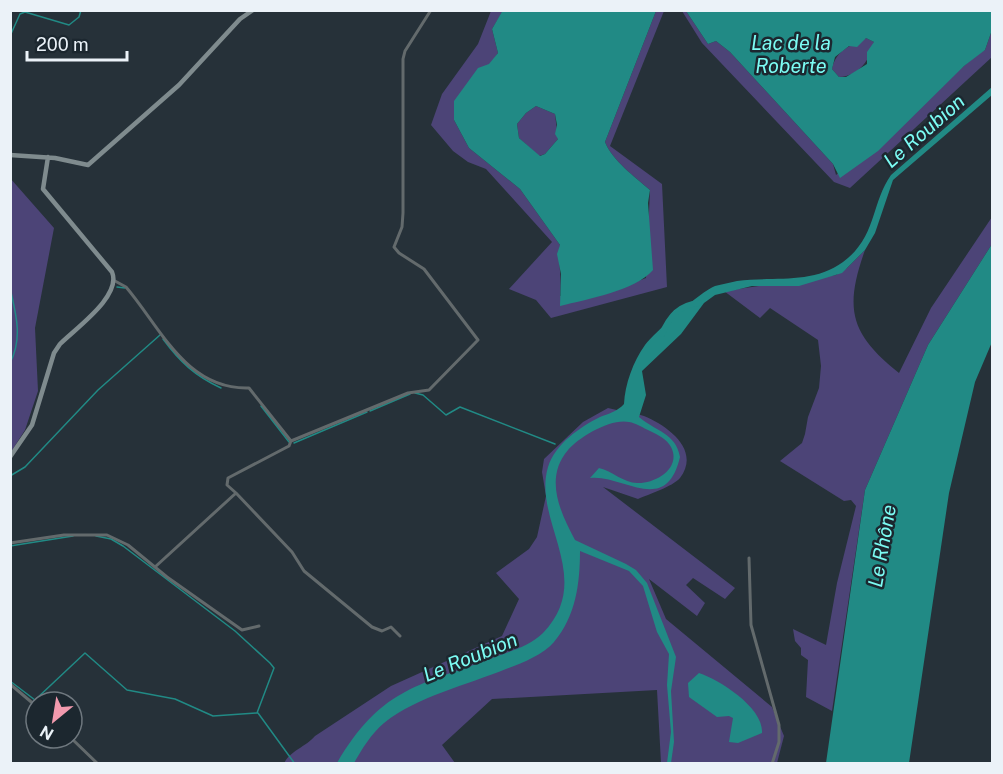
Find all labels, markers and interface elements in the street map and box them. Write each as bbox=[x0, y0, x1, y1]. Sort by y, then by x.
scale bar bbox=[27, 24, 128, 62]
water label: Lac de la Roberte bbox=[751, 31, 831, 78]
text: 200 m bbox=[36, 34, 89, 55]
water label: Le Roubion bbox=[878, 89, 970, 173]
water label: Le Rhône bbox=[863, 503, 901, 589]
water label: Le Roubion bbox=[419, 627, 521, 687]
north arrow bbox=[24, 690, 84, 750]
text: N bbox=[37, 721, 57, 744]

